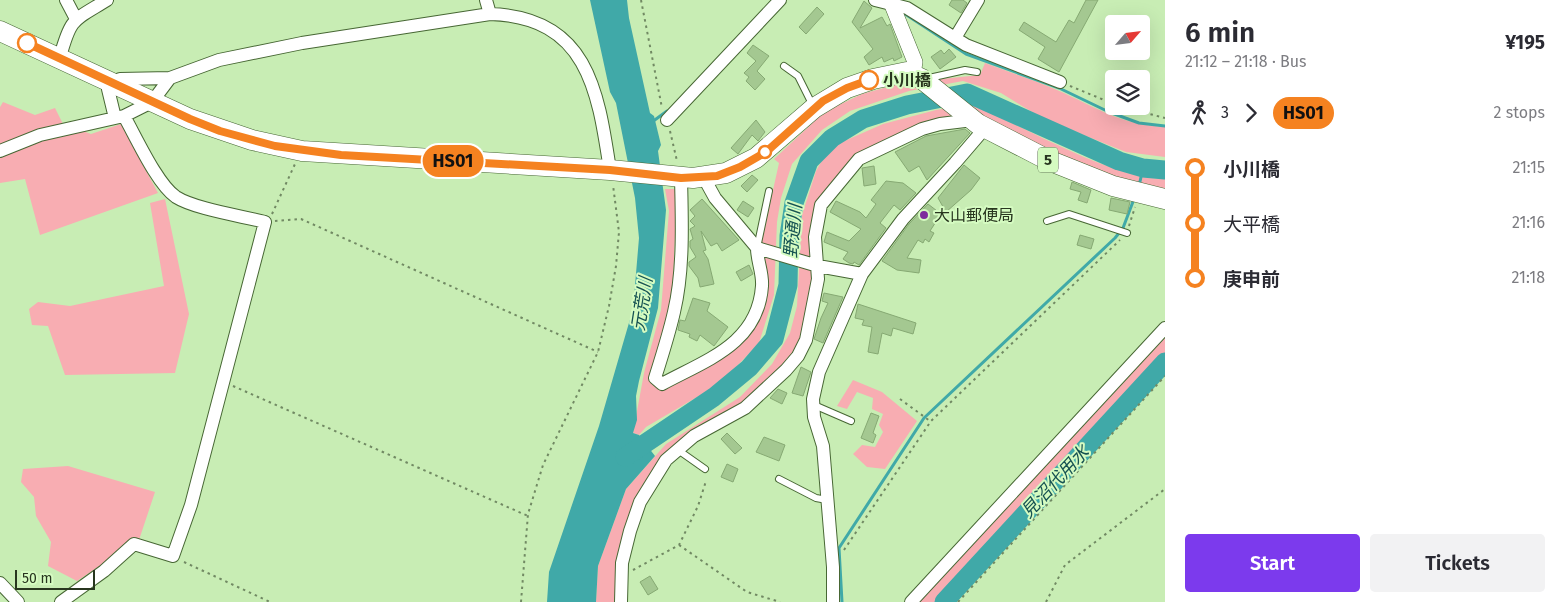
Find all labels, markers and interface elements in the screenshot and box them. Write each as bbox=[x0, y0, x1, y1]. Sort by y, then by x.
north arrow bbox=[1105, 15, 1150, 60]
map controls bbox=[1105, 15, 1150, 115]
text: 6 min bbox=[1185, 16, 1255, 49]
text: ¥195 bbox=[1505, 31, 1545, 54]
unlabelled marker bbox=[17, 33, 37, 53]
text: 21:12 – 21:18 · Bus bbox=[1185, 52, 1307, 71]
marker: 小川橋 bbox=[859, 70, 879, 90]
button: layers bbox=[1105, 70, 1150, 115]
place label: 小川橋 bbox=[883, 71, 931, 90]
icon: walk bbox=[1185, 99, 1213, 127]
icon: forward bbox=[1237, 99, 1265, 127]
text: HS01 bbox=[1283, 102, 1324, 124]
text: 3 bbox=[1221, 103, 1229, 122]
text: 2 stops bbox=[1494, 103, 1545, 122]
line badge: HS01 bbox=[418, 145, 488, 177]
unlabelled marker bbox=[758, 145, 772, 159]
road number: 5 bbox=[1038, 148, 1058, 172]
text: HS01 bbox=[433, 150, 473, 172]
text: 小川橋 bbox=[1223, 158, 1280, 181]
text: 21:15 bbox=[1512, 158, 1545, 177]
water label: 野通川 bbox=[780, 201, 806, 259]
place label: 大山郵便局 bbox=[934, 206, 1014, 225]
marker: 大山郵便局 bbox=[918, 209, 930, 221]
text: 大平橋 bbox=[1223, 213, 1280, 236]
text: 21:16 bbox=[1512, 213, 1545, 232]
text: 庚申前 bbox=[1223, 268, 1280, 291]
text: 21:18 bbox=[1512, 268, 1545, 287]
water label: 元荒川 bbox=[627, 274, 657, 332]
water label: 見沼代用水 bbox=[1016, 440, 1095, 522]
button: Start bbox=[1185, 534, 1360, 592]
button: Tickets bbox=[1370, 534, 1545, 592]
scale bar bbox=[15, 567, 95, 590]
text: 50 m bbox=[22, 570, 53, 587]

